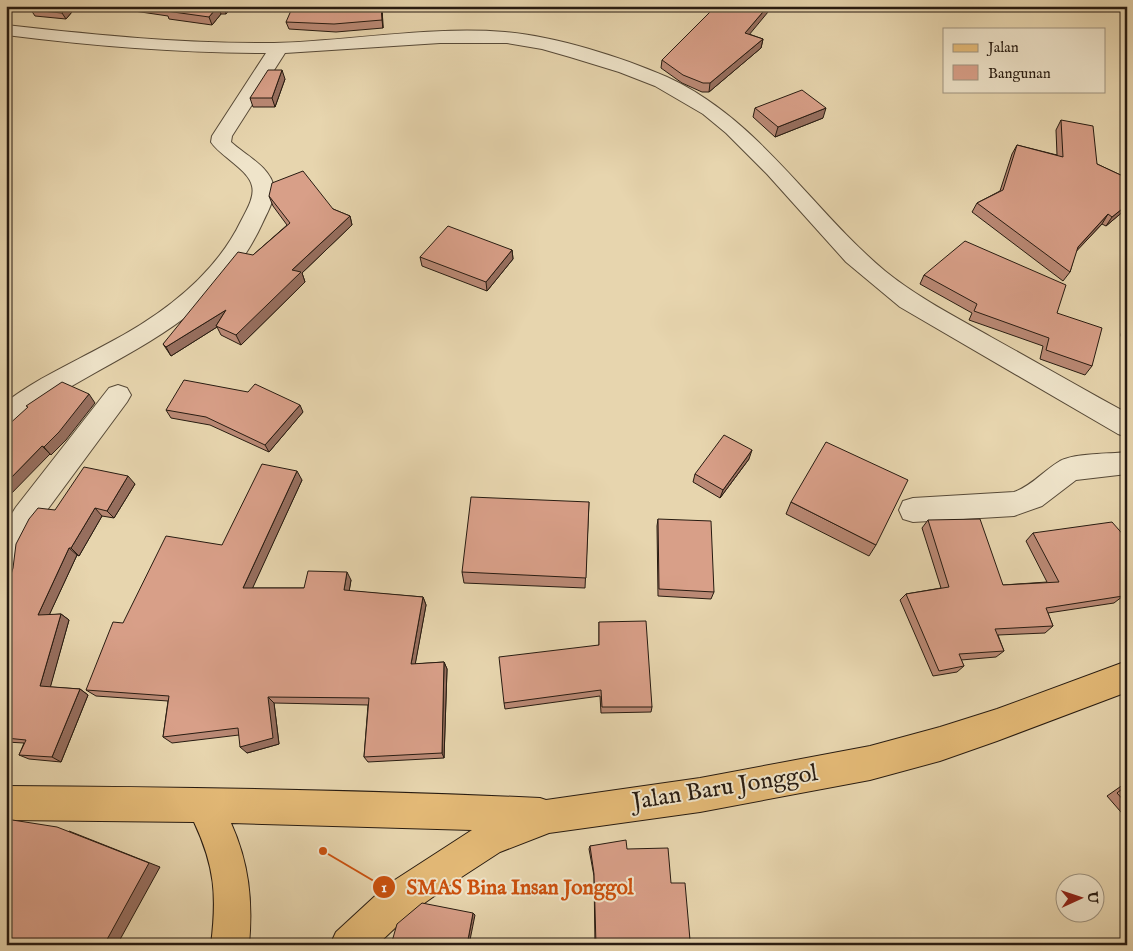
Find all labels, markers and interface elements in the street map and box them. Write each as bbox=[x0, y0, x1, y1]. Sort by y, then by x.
legend bbox=[943, 28, 1106, 92]
text: Jalan bbox=[986, 38, 1019, 57]
text: Bangunan bbox=[988, 64, 1051, 83]
street label: Jalan Baru Jonggol bbox=[627, 758, 820, 818]
callout: SMAS Bina Insan Jonggol bbox=[371, 869, 643, 905]
north arrow bbox=[1056, 874, 1106, 924]
text: SMAS Bina Insan Jonggol bbox=[406, 875, 635, 902]
text: 1 bbox=[381, 878, 387, 897]
text: U bbox=[1083, 890, 1101, 905]

